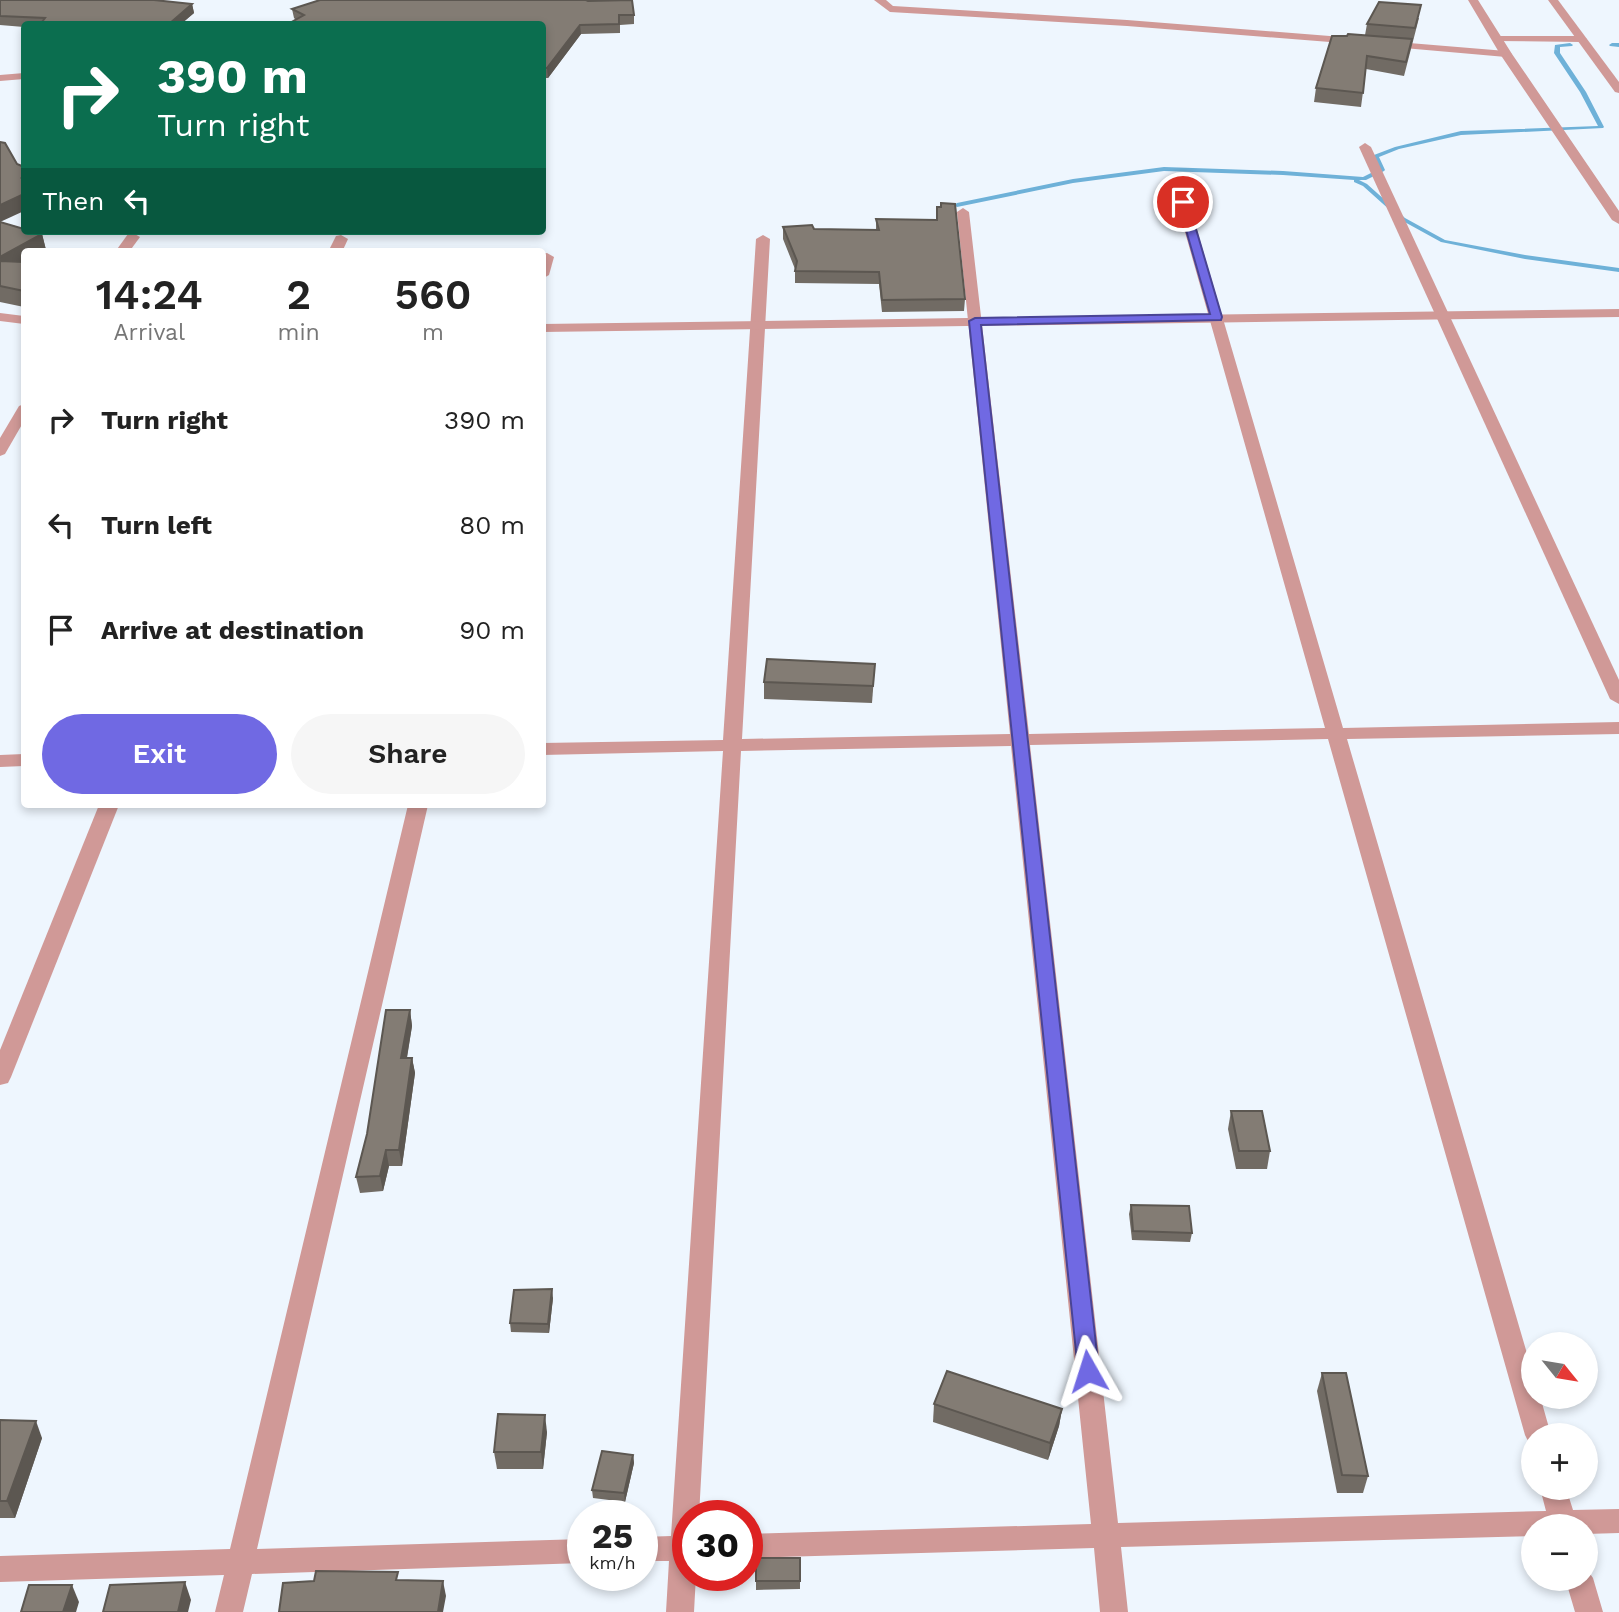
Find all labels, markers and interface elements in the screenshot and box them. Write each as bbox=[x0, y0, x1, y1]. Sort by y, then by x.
text: 390 m bbox=[157, 47, 308, 105]
icon: right bbox=[42, 49, 133, 140]
text: Turn right bbox=[157, 106, 309, 144]
pin bbox=[1153, 172, 1213, 232]
icon: left bbox=[118, 182, 156, 220]
icon: arrive bbox=[1164, 183, 1202, 221]
text: Then bbox=[42, 186, 104, 216]
text: 14:24 bbox=[96, 270, 203, 319]
text: 2 bbox=[286, 270, 311, 319]
text: 560 bbox=[394, 270, 471, 319]
text: Arrival bbox=[113, 319, 185, 346]
text: min bbox=[278, 319, 320, 346]
text: m bbox=[422, 319, 444, 346]
icon: right bbox=[42, 401, 80, 439]
text: Turn right bbox=[101, 405, 228, 435]
text: 390 m bbox=[444, 405, 525, 435]
icon: left bbox=[42, 506, 80, 544]
text: Turn left bbox=[101, 510, 212, 540]
text: 80 m bbox=[459, 510, 525, 540]
icon: arrive bbox=[42, 611, 80, 649]
text: Arrive at destination bbox=[101, 615, 364, 645]
text: 90 m bbox=[459, 615, 525, 645]
button: Exit bbox=[42, 714, 277, 794]
button: Share bbox=[291, 714, 525, 794]
north arrow bbox=[1521, 1332, 1598, 1409]
map controls bbox=[1521, 1332, 1598, 1591]
position arrow bbox=[1051, 1334, 1125, 1408]
button: + bbox=[1521, 1423, 1598, 1500]
speed limit sign: 30 bbox=[672, 1500, 763, 1591]
button: − bbox=[1521, 1514, 1598, 1591]
text: 25 bbox=[592, 1515, 633, 1557]
text: km/h bbox=[589, 1552, 636, 1573]

